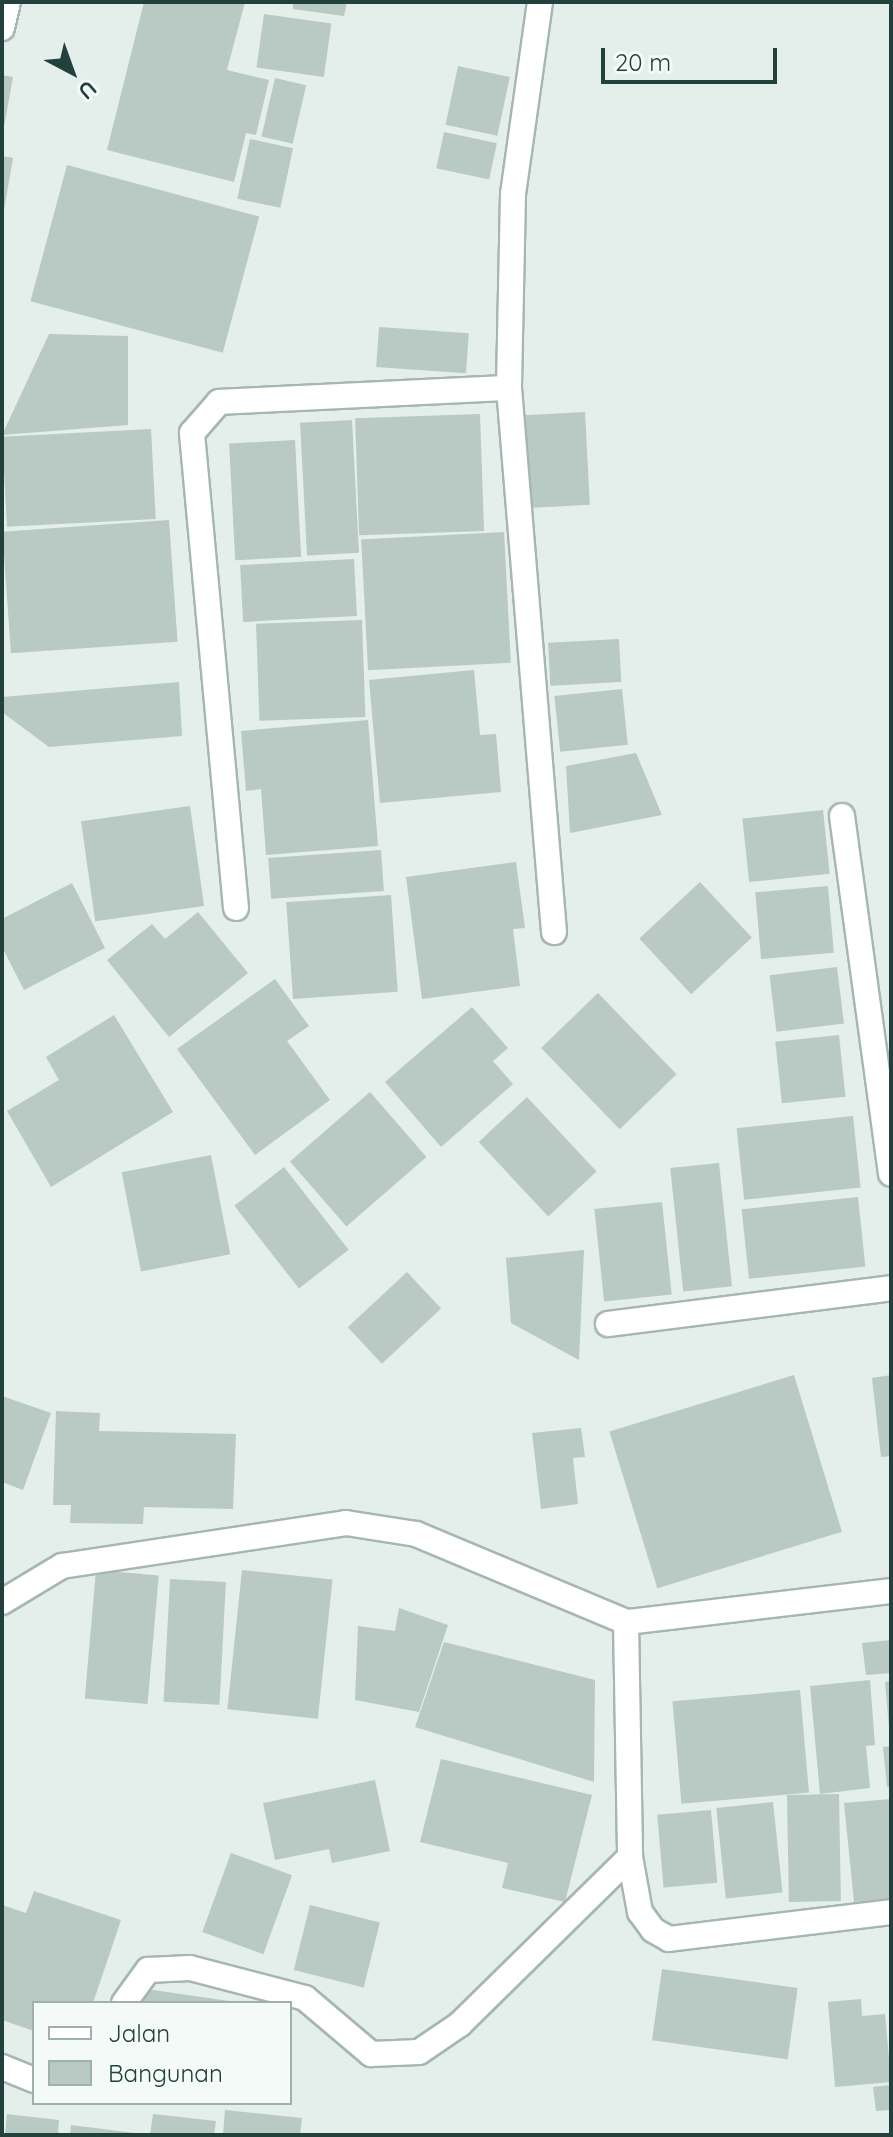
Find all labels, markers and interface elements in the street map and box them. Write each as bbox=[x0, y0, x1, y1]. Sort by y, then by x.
north arrow bbox=[32, 32, 112, 112]
scale bar bbox=[605, 32, 781, 82]
text: 20 m bbox=[615, 47, 671, 77]
text: U bbox=[73, 74, 103, 106]
legend bbox=[32, 2001, 292, 2105]
text: Jalan bbox=[108, 2018, 170, 2048]
text: Bangunan bbox=[108, 2058, 223, 2088]

